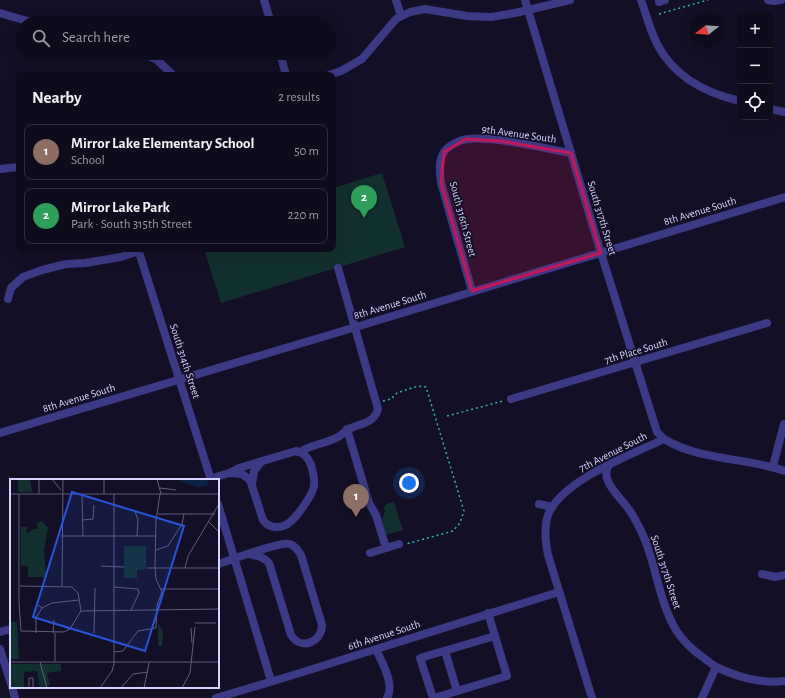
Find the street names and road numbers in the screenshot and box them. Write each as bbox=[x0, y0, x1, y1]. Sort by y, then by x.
street label: 9th Avenue South bbox=[481, 123, 557, 145]
street label: South 316th Street bbox=[448, 180, 478, 258]
street label: South 317th Street bbox=[586, 180, 619, 257]
street label: 8th Avenue South bbox=[662, 195, 738, 227]
street label: 8th Avenue South bbox=[352, 289, 428, 321]
street label: South 314th Street bbox=[168, 322, 202, 400]
street label: 7th Place South bbox=[603, 336, 669, 366]
street label: 8th Avenue South bbox=[41, 382, 117, 414]
street label: 7th Avenue South bbox=[577, 430, 649, 474]
street label: South 317th Street bbox=[649, 534, 683, 611]
street label: 6th Avenue South bbox=[346, 618, 422, 652]

